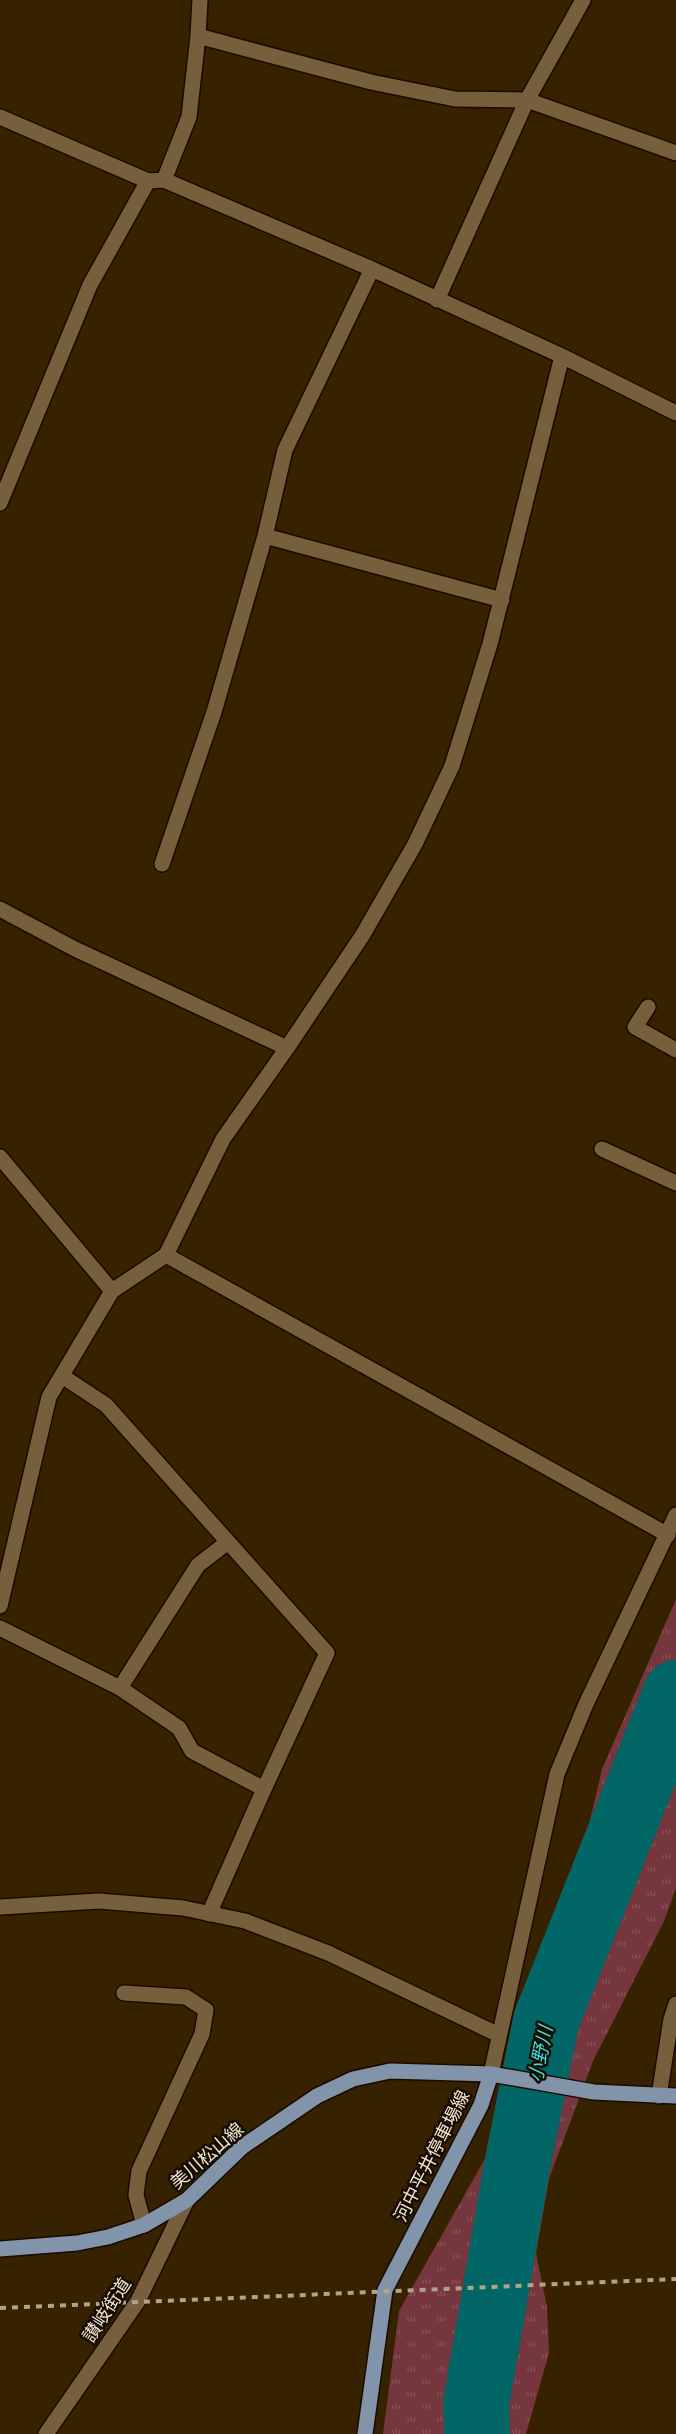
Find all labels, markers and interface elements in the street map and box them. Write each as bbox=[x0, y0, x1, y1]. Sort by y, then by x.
water label: 小野川 bbox=[522, 2022, 559, 2084]
street label: 河中平井停車場線 bbox=[388, 2086, 474, 2225]
street label: 美川松山線 bbox=[165, 2117, 248, 2194]
street label: 讃岐街道 bbox=[76, 2273, 136, 2346]

